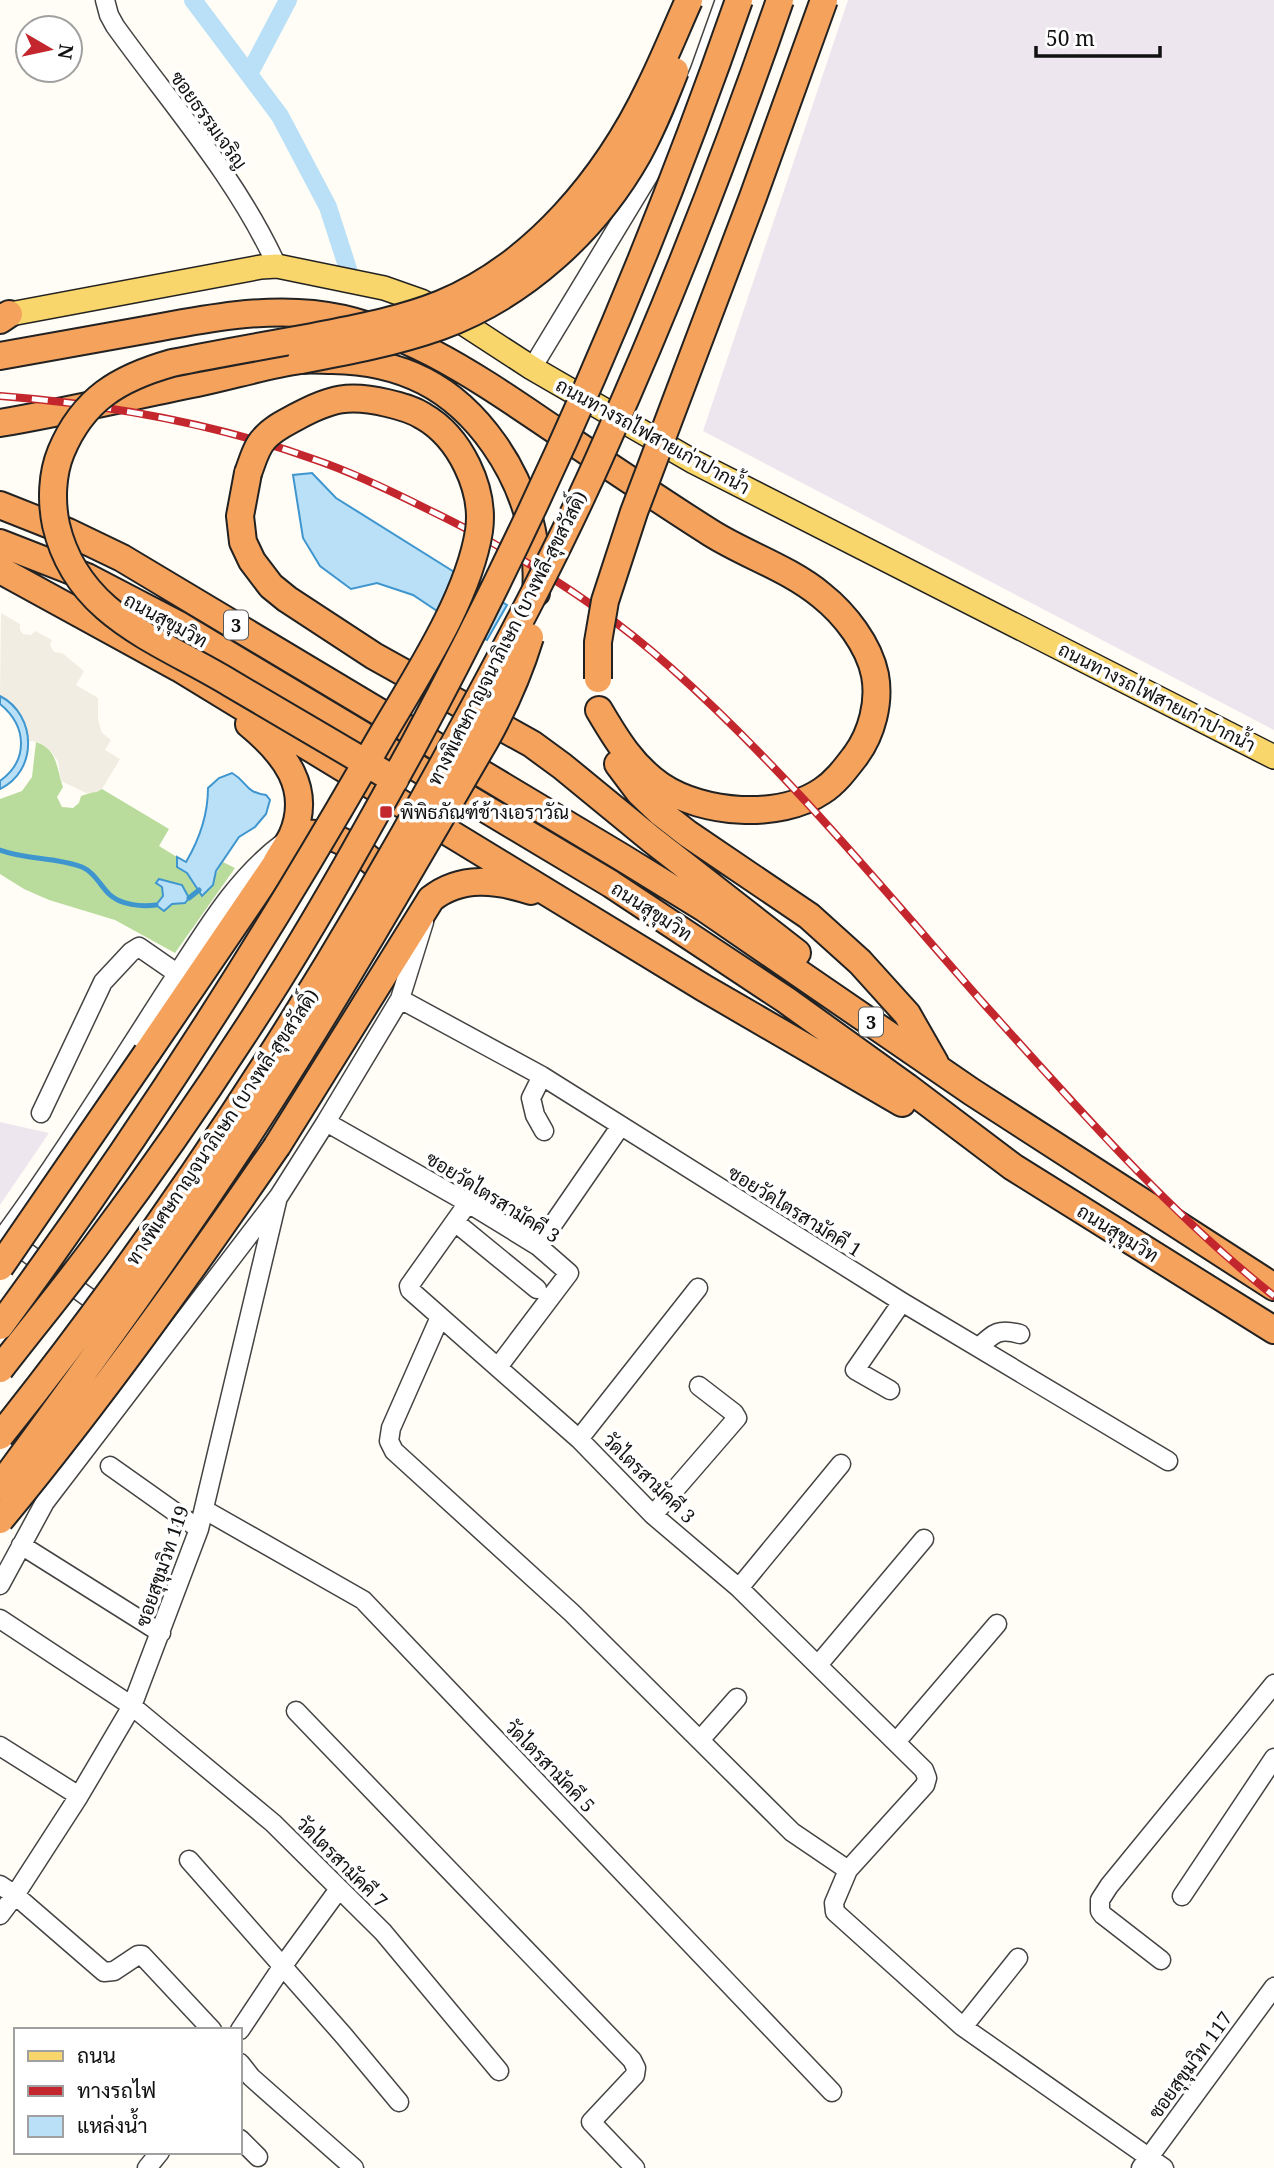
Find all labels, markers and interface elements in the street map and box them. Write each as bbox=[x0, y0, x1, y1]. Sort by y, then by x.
north arrow bbox=[14, 14, 84, 84]
scale bar bbox=[1036, 14, 1160, 58]
text: 50 m bbox=[1046, 24, 1095, 52]
text: N bbox=[52, 42, 80, 61]
street label: ซอยธรรมเจริญ bbox=[165, 66, 253, 174]
street label: ถนนทางรถไฟสายเก่าปากน้ำ bbox=[551, 370, 756, 500]
street label: ทางพิเศษกาญจนาภิเษก (บางพลี-สุขสวัสดิ์) bbox=[417, 484, 593, 790]
street label: ถนนสุขุมวิท bbox=[120, 586, 212, 654]
road number: 3 bbox=[224, 610, 248, 640]
street label: ถนนทางรถไฟสายเก่าปากน้ำ bbox=[1054, 634, 1261, 758]
place label: พิพิธภัณฑ์ช้างเอราวัณ bbox=[400, 799, 569, 825]
marker: พิพิธภัณฑ์ช้างเอราวัณ bbox=[378, 804, 394, 820]
street label: ถนนสุขุมวิท bbox=[607, 875, 697, 947]
street label: ทางพิเศษกาญจนาภิเษก (บางพลี-สุขสวัสดิ์) bbox=[115, 981, 324, 1270]
road number: 3 bbox=[859, 1007, 883, 1036]
street label: ซอยวัดไตรสามัคคี 3 bbox=[421, 1145, 565, 1249]
street label: ซอยวัดไตรสามัคคี 1 bbox=[723, 1159, 867, 1263]
street label: ถนนสุขุมวิท bbox=[1072, 1198, 1164, 1268]
street label: วัดไตรสามัคคี 3 bbox=[597, 1427, 701, 1529]
street label: ซอยสุขุมวิท 119 bbox=[129, 1502, 195, 1630]
street label: วัดไตรสามัคคี 5 bbox=[499, 1714, 601, 1818]
street label: วัดไตรสามัคคี 7 bbox=[291, 1811, 393, 1913]
street label: ซอยสุขุมวิท 117 bbox=[1142, 2006, 1238, 2124]
legend bbox=[14, 2028, 242, 2154]
text: ถนน bbox=[77, 2041, 116, 2069]
text: ทางรถไฟ bbox=[77, 2076, 156, 2104]
text: แหล่งน้ำ bbox=[77, 2108, 148, 2139]

